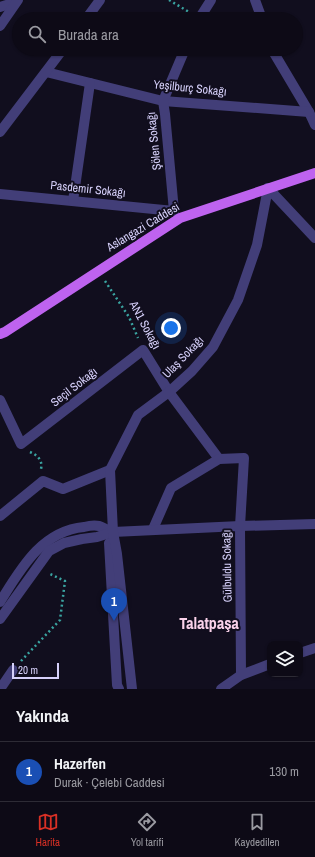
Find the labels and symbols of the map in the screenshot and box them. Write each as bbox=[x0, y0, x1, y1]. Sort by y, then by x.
street label: Yeşilburç Sokağı bbox=[153, 76, 227, 100]
street label: Şölen Sokağı bbox=[143, 111, 165, 171]
street label: Pasdemir Sokağı bbox=[50, 177, 126, 201]
street label: Aslangazi Caddesi bbox=[103, 199, 183, 256]
street label: AN1 Sokağı bbox=[125, 297, 164, 352]
your location bbox=[161, 318, 181, 338]
street label: Ulaş Sokağı bbox=[159, 332, 207, 382]
street label: Seçil Sokağı bbox=[47, 364, 101, 410]
street label: Gülbuldu Sokağı bbox=[218, 529, 236, 603]
pin: 1 bbox=[101, 588, 127, 621]
district label: Talatpaşa bbox=[179, 612, 239, 634]
scale bar bbox=[12, 661, 59, 680]

